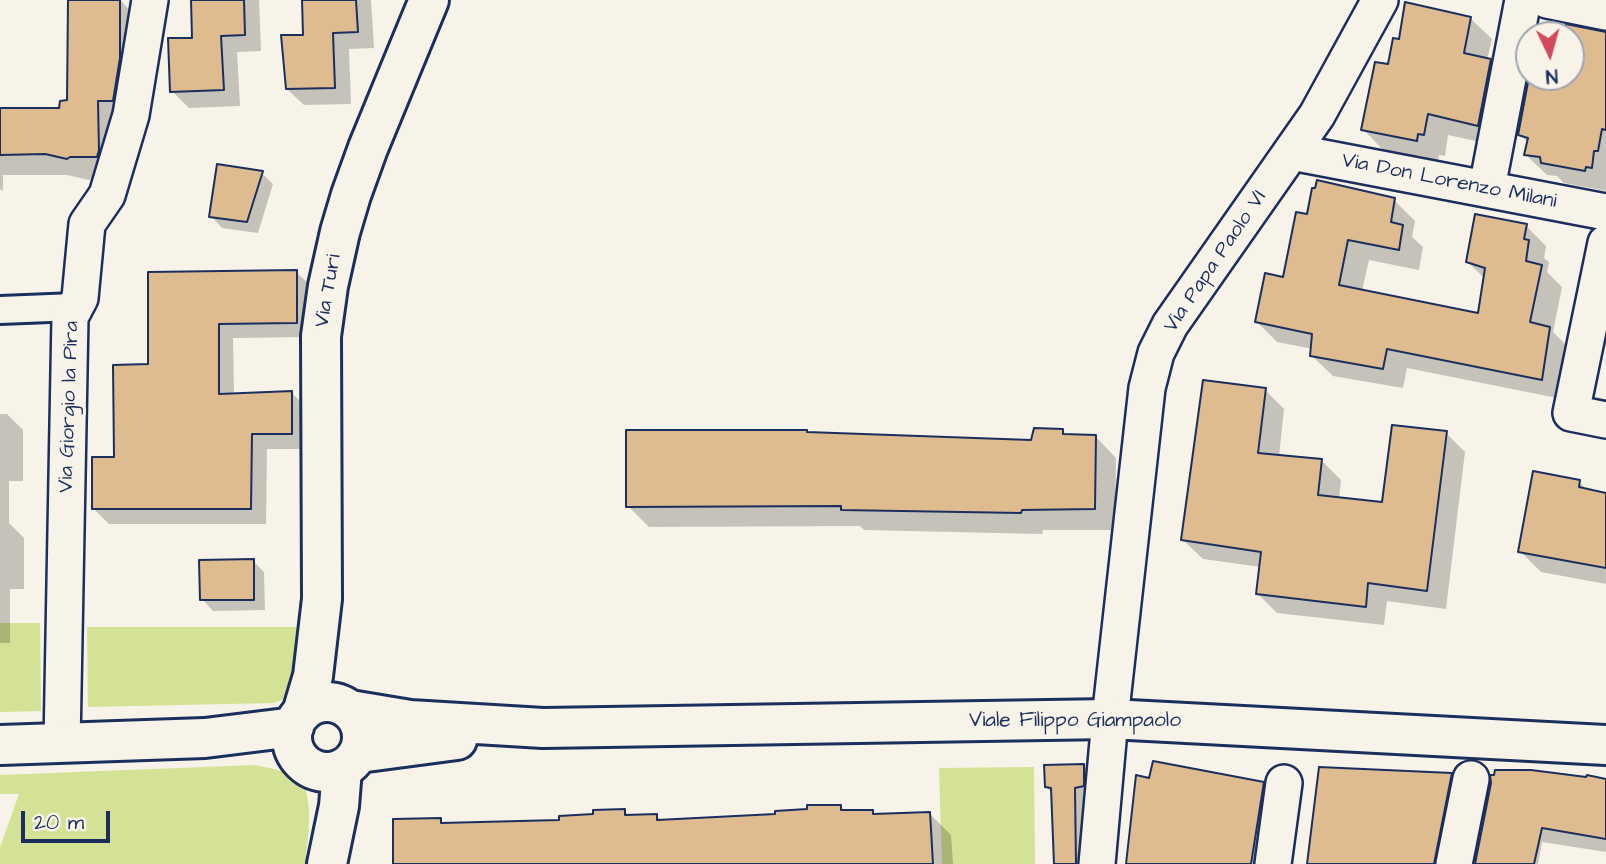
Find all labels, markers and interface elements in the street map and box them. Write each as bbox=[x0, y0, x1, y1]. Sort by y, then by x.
north arrow bbox=[1515, 21, 1585, 91]
text: N bbox=[1545, 61, 1559, 89]
street label: Via Don Lorenzo Milani bbox=[1339, 149, 1559, 215]
street label: Via Papa Paolo VI bbox=[1159, 186, 1273, 338]
street label: Via Turi bbox=[310, 252, 348, 330]
street label: Via Giorgio la Pira bbox=[54, 321, 86, 493]
street label: Viale Filippo Giampaolo bbox=[969, 709, 1181, 735]
scale bar bbox=[24, 798, 114, 842]
text: 20 m bbox=[34, 808, 84, 837]

